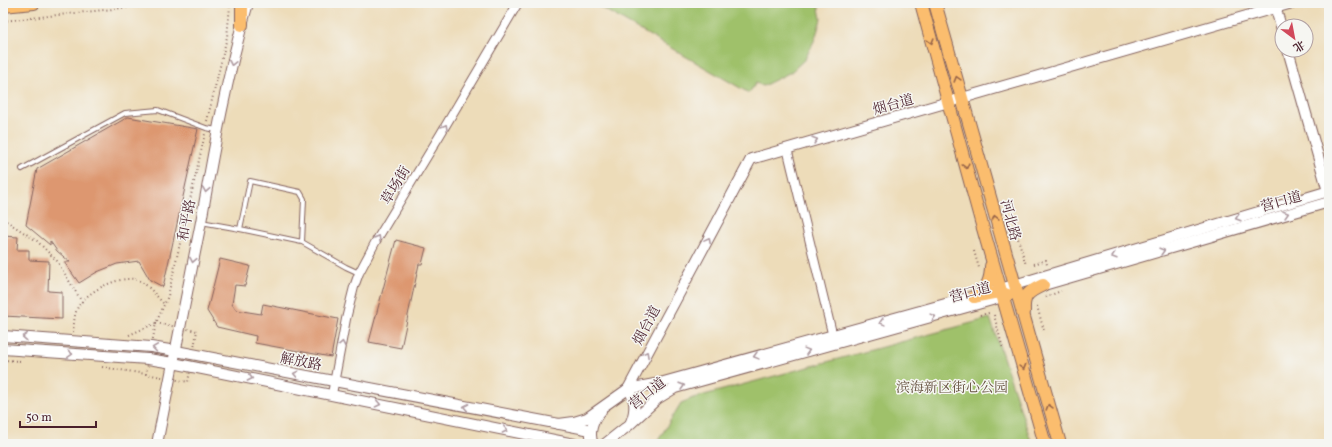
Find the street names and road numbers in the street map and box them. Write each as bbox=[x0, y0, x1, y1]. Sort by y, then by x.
street label: 烟台道 bbox=[871, 91, 916, 120]
street label: 草场街 bbox=[377, 163, 415, 209]
street label: 营口道 bbox=[1259, 188, 1304, 217]
street label: 和平路 bbox=[174, 198, 201, 243]
street label: 河北路 bbox=[995, 198, 1024, 243]
street label: 营口道 bbox=[948, 279, 993, 308]
street label: 烟台道 bbox=[629, 303, 666, 349]
street label: 解放路 bbox=[278, 349, 323, 376]
street label: 营口道 bbox=[626, 374, 670, 415]

